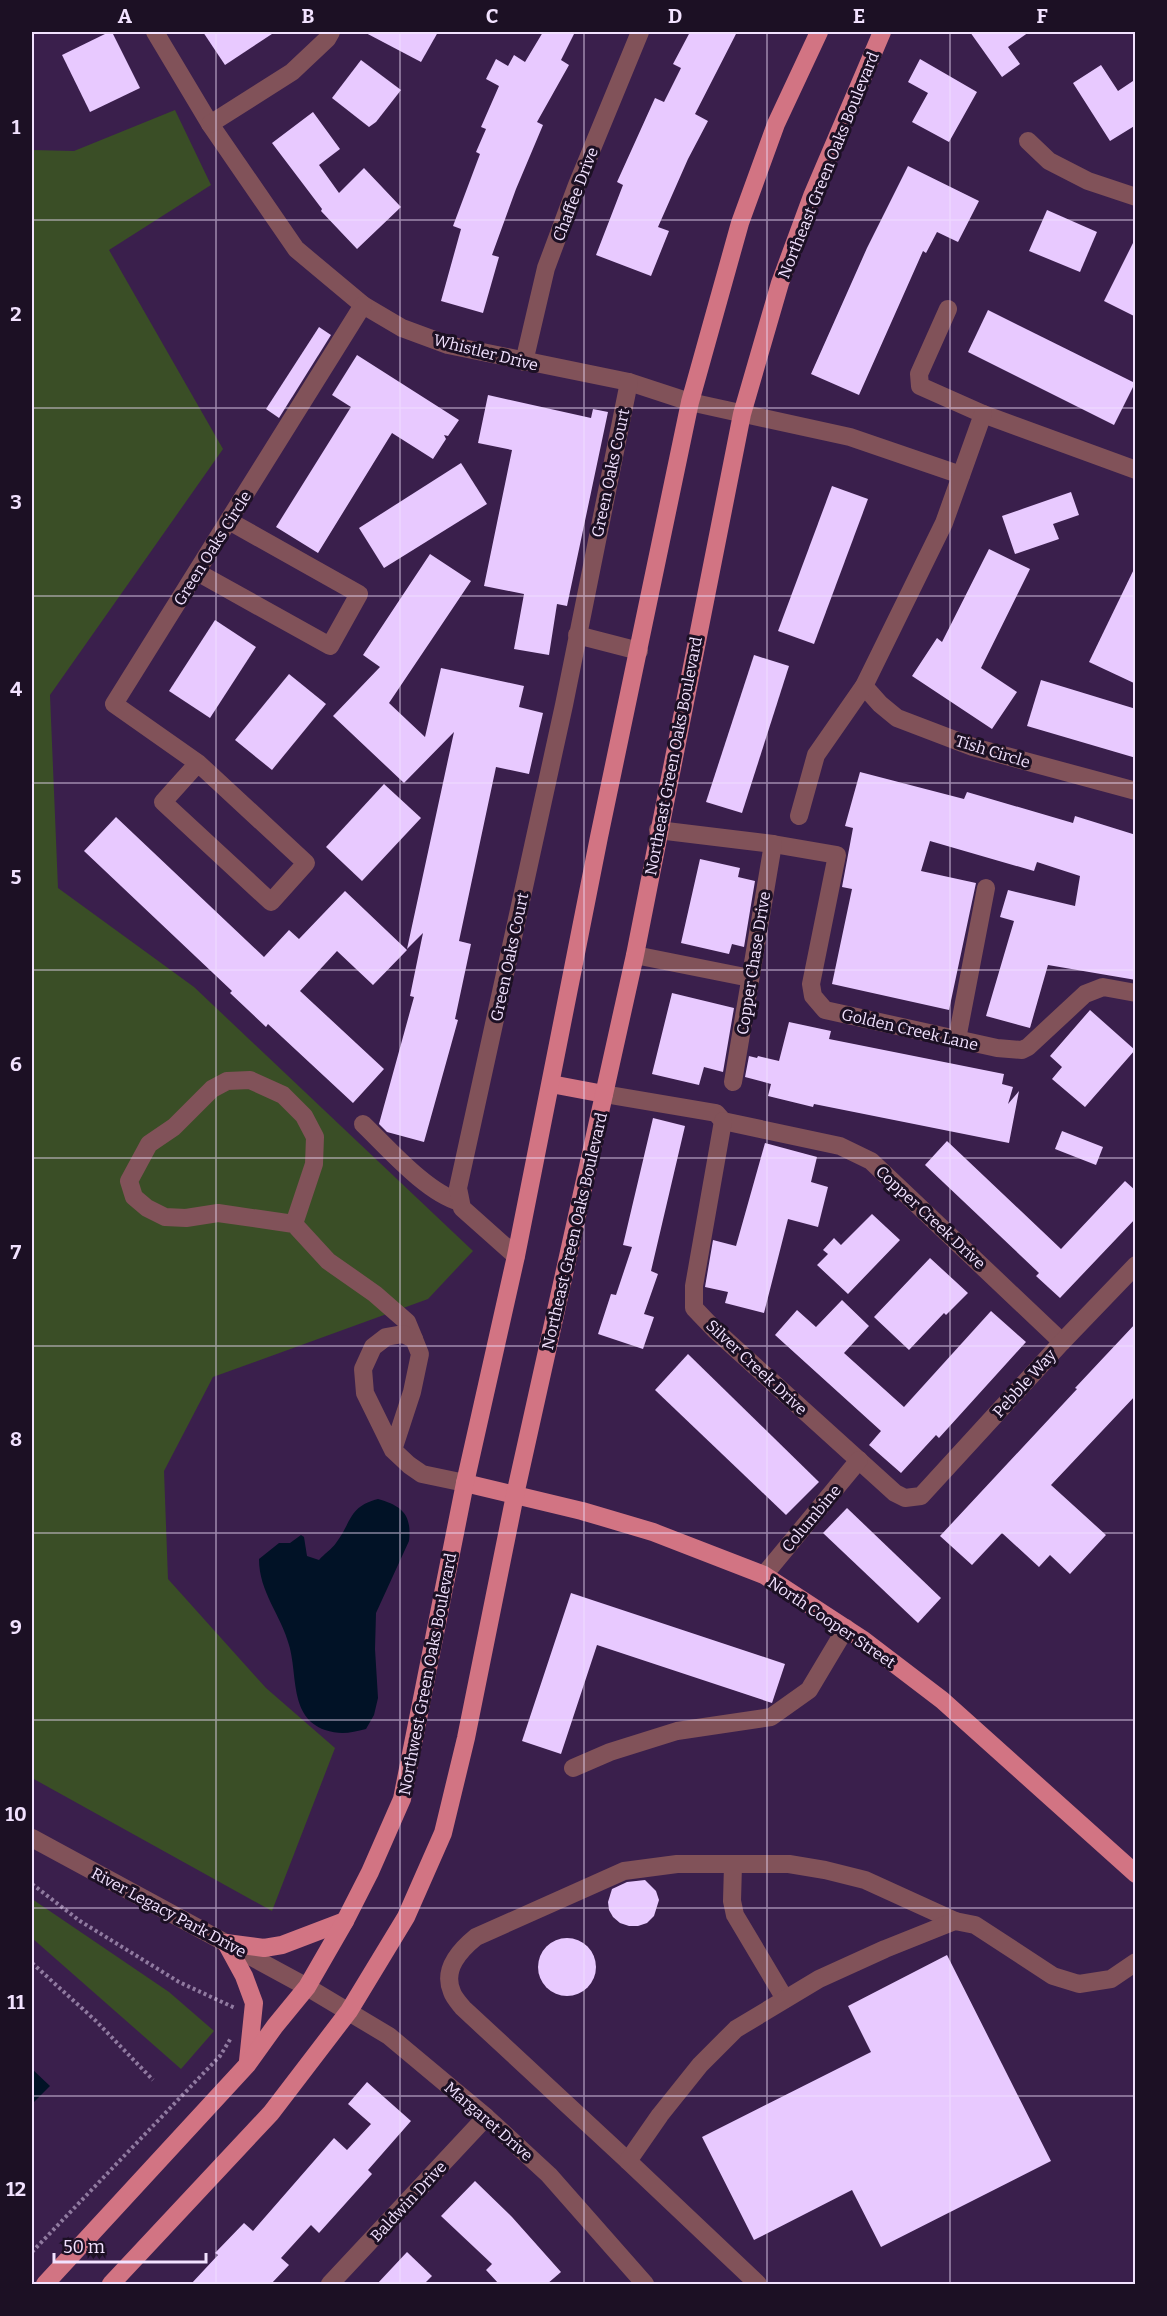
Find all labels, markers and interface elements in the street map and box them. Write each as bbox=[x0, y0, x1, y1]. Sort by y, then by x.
text: A bbox=[118, 4, 133, 28]
text: B bbox=[302, 4, 315, 28]
text: C bbox=[486, 4, 498, 28]
text: D bbox=[668, 4, 682, 28]
text: E bbox=[853, 4, 865, 28]
text: F bbox=[1036, 4, 1048, 28]
street label: Northeast Green Oaks Boulevard bbox=[774, 49, 883, 281]
text: 1 bbox=[12, 115, 21, 139]
street label: Chaffee Drive bbox=[549, 144, 602, 244]
text: 2 bbox=[10, 302, 22, 326]
street label: Whistler Drive bbox=[432, 330, 540, 375]
street label: Green Oaks Court bbox=[588, 407, 633, 539]
street label: Green Oaks Circle bbox=[169, 487, 255, 609]
text: 3 bbox=[10, 490, 22, 514]
street label: Northeast Green Oaks Boulevard bbox=[641, 635, 706, 877]
text: 4 bbox=[10, 677, 22, 701]
street label: Tish Circle bbox=[953, 731, 1033, 772]
text: 5 bbox=[11, 865, 22, 889]
street label: Copper Chase Drive bbox=[733, 890, 774, 1036]
street label: Green Oaks Court bbox=[487, 891, 532, 1023]
street label: Golden Creek Lane bbox=[840, 1005, 980, 1054]
text: 6 bbox=[10, 1052, 22, 1076]
street label: Northeast Green Oaks Boulevard bbox=[538, 1110, 611, 1352]
street label: Copper Creek Drive bbox=[872, 1162, 989, 1273]
text: 7 bbox=[11, 1240, 22, 1264]
street label: Silver Creek Drive bbox=[702, 1316, 811, 1419]
street label: Pebble Way bbox=[989, 1345, 1060, 1421]
text: 8 bbox=[10, 1427, 22, 1451]
street label: Columbine bbox=[778, 1481, 845, 1556]
street label: Northwest Green Oaks Boulevard bbox=[395, 1551, 460, 1797]
street label: North Cooper Street bbox=[764, 1573, 899, 1672]
text: 9 bbox=[10, 1615, 22, 1639]
text: 10 bbox=[5, 1802, 27, 1826]
street label: River Legacy Park Drive bbox=[88, 1863, 250, 1961]
text: 11 bbox=[7, 1990, 25, 2014]
street label: Margaret Drive bbox=[441, 2078, 537, 2165]
street label: Baldwin Drive bbox=[366, 2157, 450, 2245]
text: 12 bbox=[6, 2177, 26, 2201]
scale bar bbox=[54, 2226, 206, 2264]
text: 50 m bbox=[63, 2236, 105, 2258]

